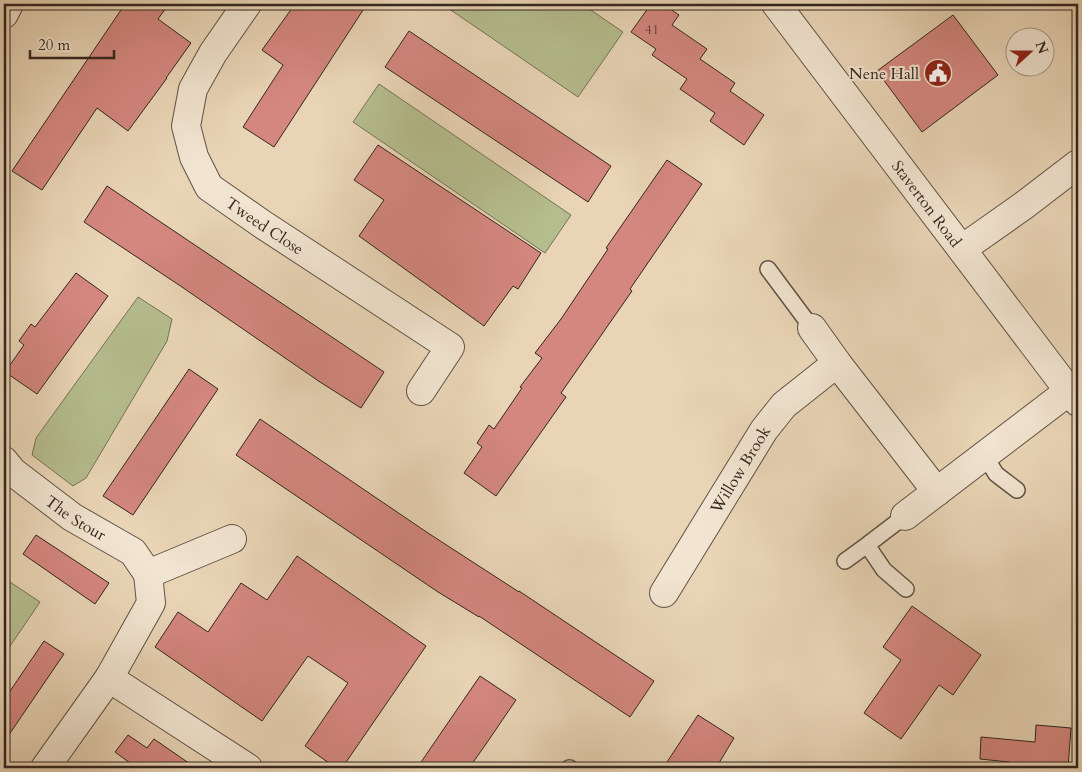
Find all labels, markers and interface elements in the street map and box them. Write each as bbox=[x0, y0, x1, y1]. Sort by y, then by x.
house number: 41 bbox=[645, 20, 659, 39]
scale bar bbox=[30, 28, 114, 60]
north arrow bbox=[1004, 28, 1054, 78]
text: 20 m bbox=[38, 35, 70, 55]
text: N bbox=[1031, 38, 1053, 57]
public building icon: Nene Hall bbox=[923, 58, 953, 88]
place label: Nene Hall bbox=[849, 63, 919, 85]
street label: Staverton Road bbox=[886, 156, 966, 252]
street label: Tweed Close bbox=[221, 192, 308, 260]
street label: Willow Brook bbox=[705, 422, 776, 519]
street label: The Stour bbox=[40, 490, 110, 546]

